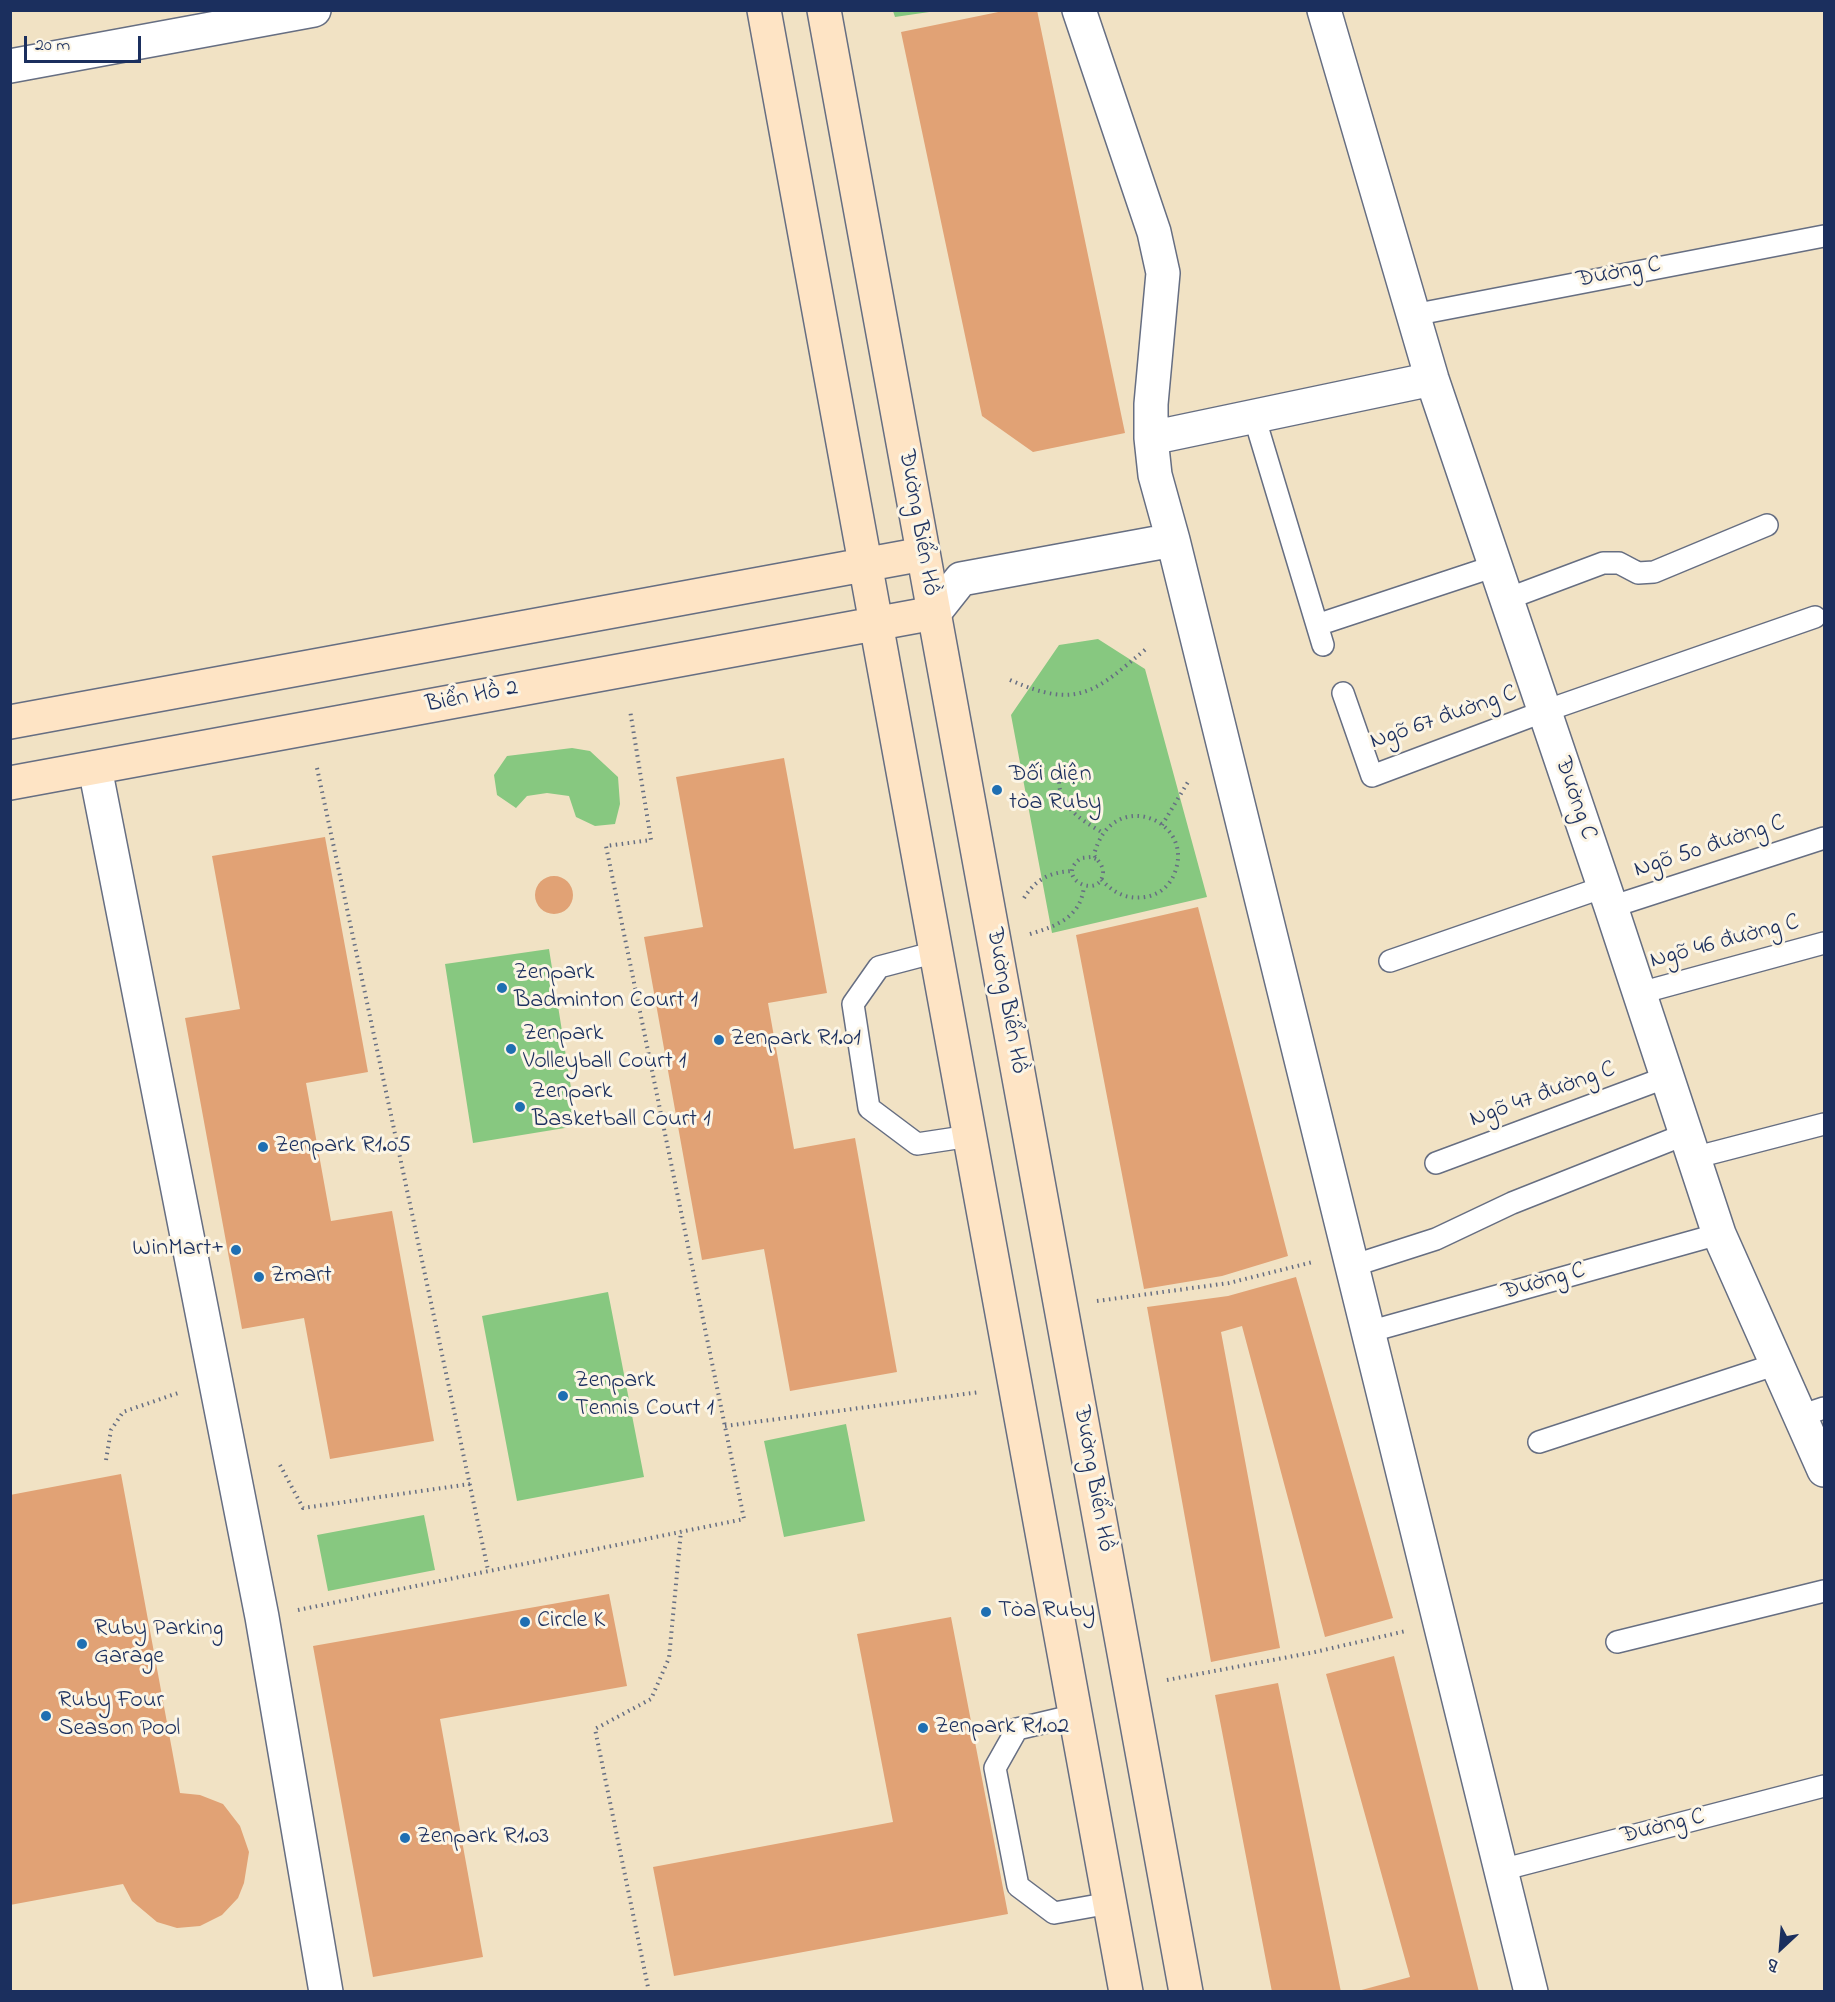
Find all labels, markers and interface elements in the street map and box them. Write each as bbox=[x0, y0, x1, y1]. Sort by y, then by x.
scale bar bbox=[27, 24, 144, 62]
text: 20 m bbox=[35, 33, 70, 59]
street label: Đường C bbox=[1574, 252, 1664, 296]
street label: Đường Biển Hồ bbox=[890, 448, 944, 598]
street label: Biển Hồ 2 bbox=[423, 675, 521, 721]
street label: Ngõ 67 đường C bbox=[1367, 680, 1521, 758]
street label: Đường C bbox=[1546, 754, 1602, 844]
place label: Đối diện tòa Ruby bbox=[1009, 762, 1101, 818]
marker: Đối diện tòa Ruby bbox=[990, 783, 1004, 797]
street label: Ngõ 50 đường C bbox=[1631, 810, 1789, 886]
street label: Ngõ 46 đường C bbox=[1647, 909, 1803, 977]
street label: Đường Biển Hồ bbox=[978, 926, 1032, 1076]
place label: Zenpark Badminton Court 1 bbox=[514, 960, 698, 1016]
marker: Zenpark Badminton Court 1 bbox=[495, 981, 509, 995]
place label: Zenpark Volleyball Court 1 bbox=[523, 1021, 686, 1077]
place label: Zenpark R1.01 bbox=[731, 1026, 861, 1054]
marker: Zenpark R1.01 bbox=[712, 1033, 726, 1047]
marker: Zenpark Volleyball Court 1 bbox=[504, 1042, 518, 1056]
street label: Ngõ 47 đường C bbox=[1466, 1056, 1620, 1136]
place label: Zenpark Basketball Court 1 bbox=[532, 1079, 711, 1135]
marker: Zenpark Basketball Court 1 bbox=[513, 1100, 527, 1114]
place label: Zenpark R1.05 bbox=[275, 1133, 411, 1161]
marker: Zenpark R1.05 bbox=[256, 1140, 270, 1154]
place label: WinMart+ bbox=[132, 1236, 224, 1264]
marker: WinMart+ bbox=[229, 1243, 243, 1257]
street label: Đường C bbox=[1499, 1257, 1589, 1309]
place label: Zmart bbox=[271, 1263, 332, 1291]
marker: Zmart bbox=[252, 1270, 266, 1284]
place label: Zenpark Tennis Court 1 bbox=[575, 1368, 714, 1424]
marker: Zenpark Tennis Court 1 bbox=[556, 1389, 570, 1403]
street label: Đường Biển Hồ bbox=[1065, 1404, 1119, 1554]
place label: Tòa Ruby bbox=[998, 1598, 1095, 1626]
marker: Tòa Ruby bbox=[979, 1605, 993, 1619]
place label: Circle K bbox=[537, 1608, 605, 1636]
marker: Circle K bbox=[518, 1615, 532, 1629]
place label: Ruby Parking Garage bbox=[94, 1616, 223, 1672]
marker: Ruby Parking Garage bbox=[75, 1637, 89, 1651]
place label: Ruby Four Season Pool bbox=[58, 1688, 180, 1744]
marker: Ruby Four Season Pool bbox=[39, 1709, 53, 1723]
place label: Zenpark R1.02 bbox=[935, 1714, 1069, 1742]
marker: Zenpark R1.02 bbox=[916, 1721, 930, 1735]
street label: Đường C bbox=[1618, 1804, 1708, 1852]
place label: Zenpark R1.03 bbox=[417, 1824, 549, 1852]
marker: Zenpark R1.03 bbox=[398, 1831, 412, 1845]
north arrow bbox=[1751, 1918, 1811, 1978]
text: B bbox=[1763, 1951, 1783, 1977]

